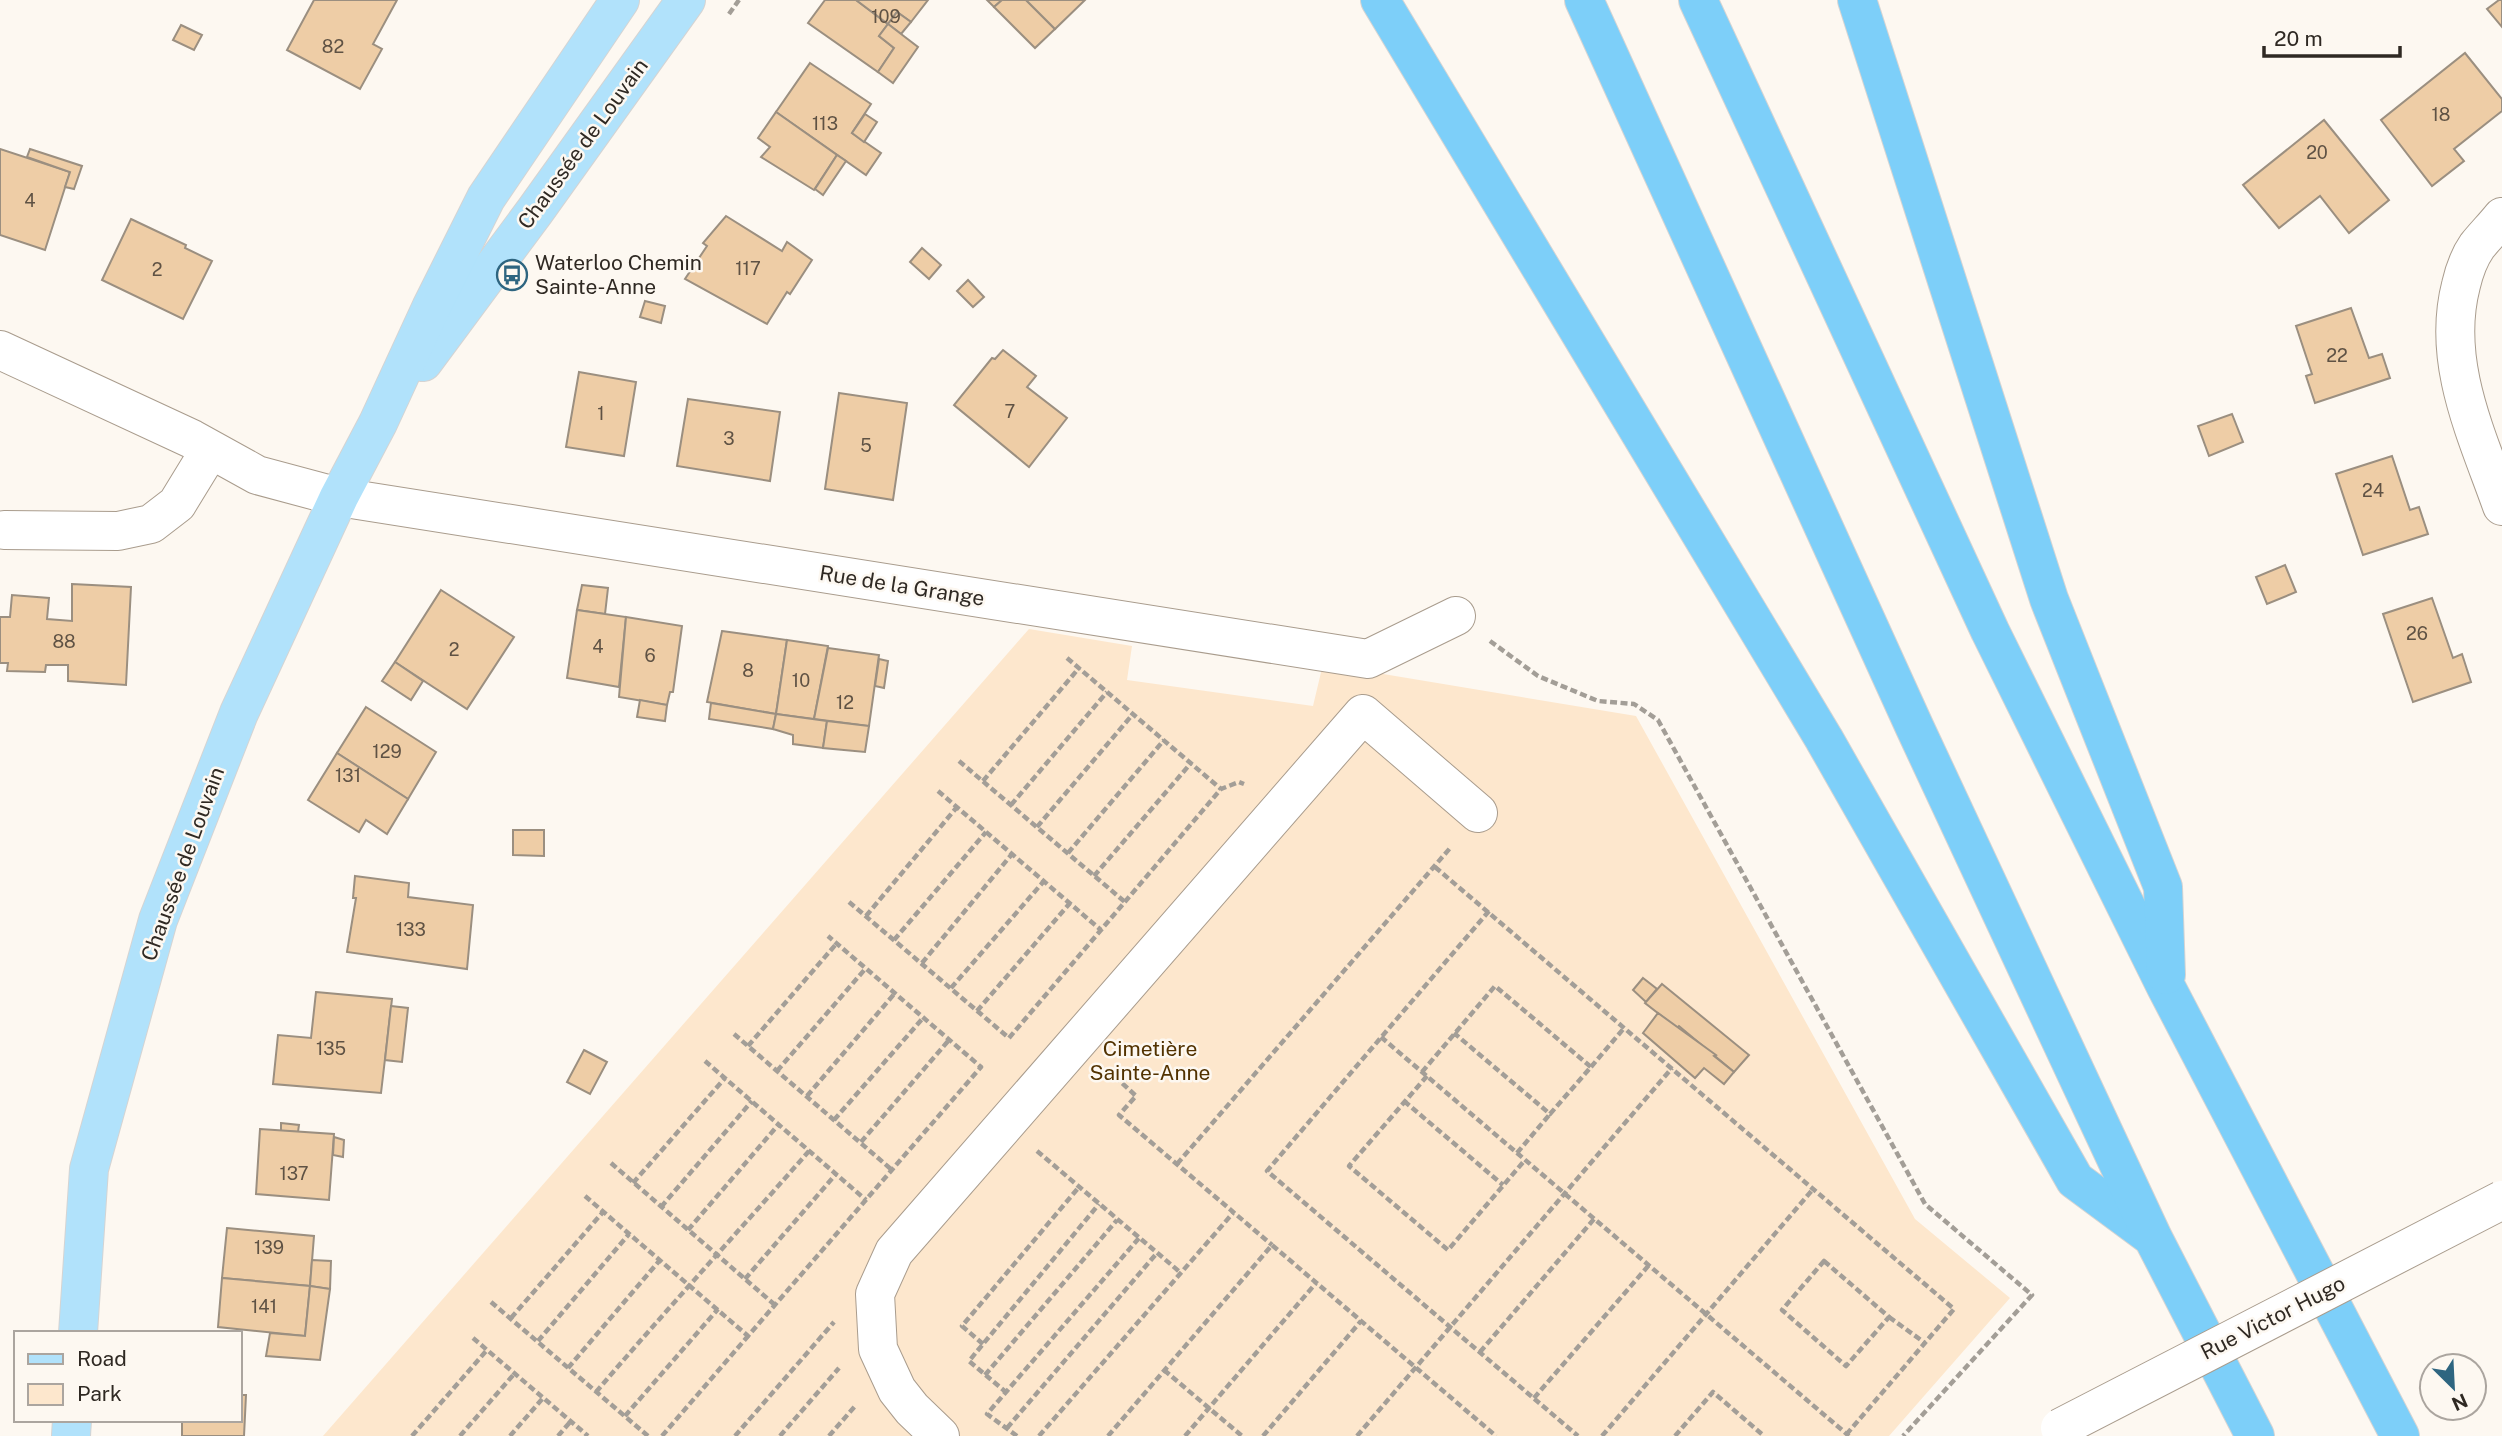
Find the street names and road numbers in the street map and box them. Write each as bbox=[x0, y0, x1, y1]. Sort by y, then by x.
street label: Chaussée de Louvain bbox=[512, 54, 653, 234]
street label: Rue de la Grange bbox=[818, 560, 986, 611]
street label: Chaussée de Louvain bbox=[136, 763, 229, 964]
street label: Rue Victor Hugo bbox=[2196, 1270, 2349, 1365]

